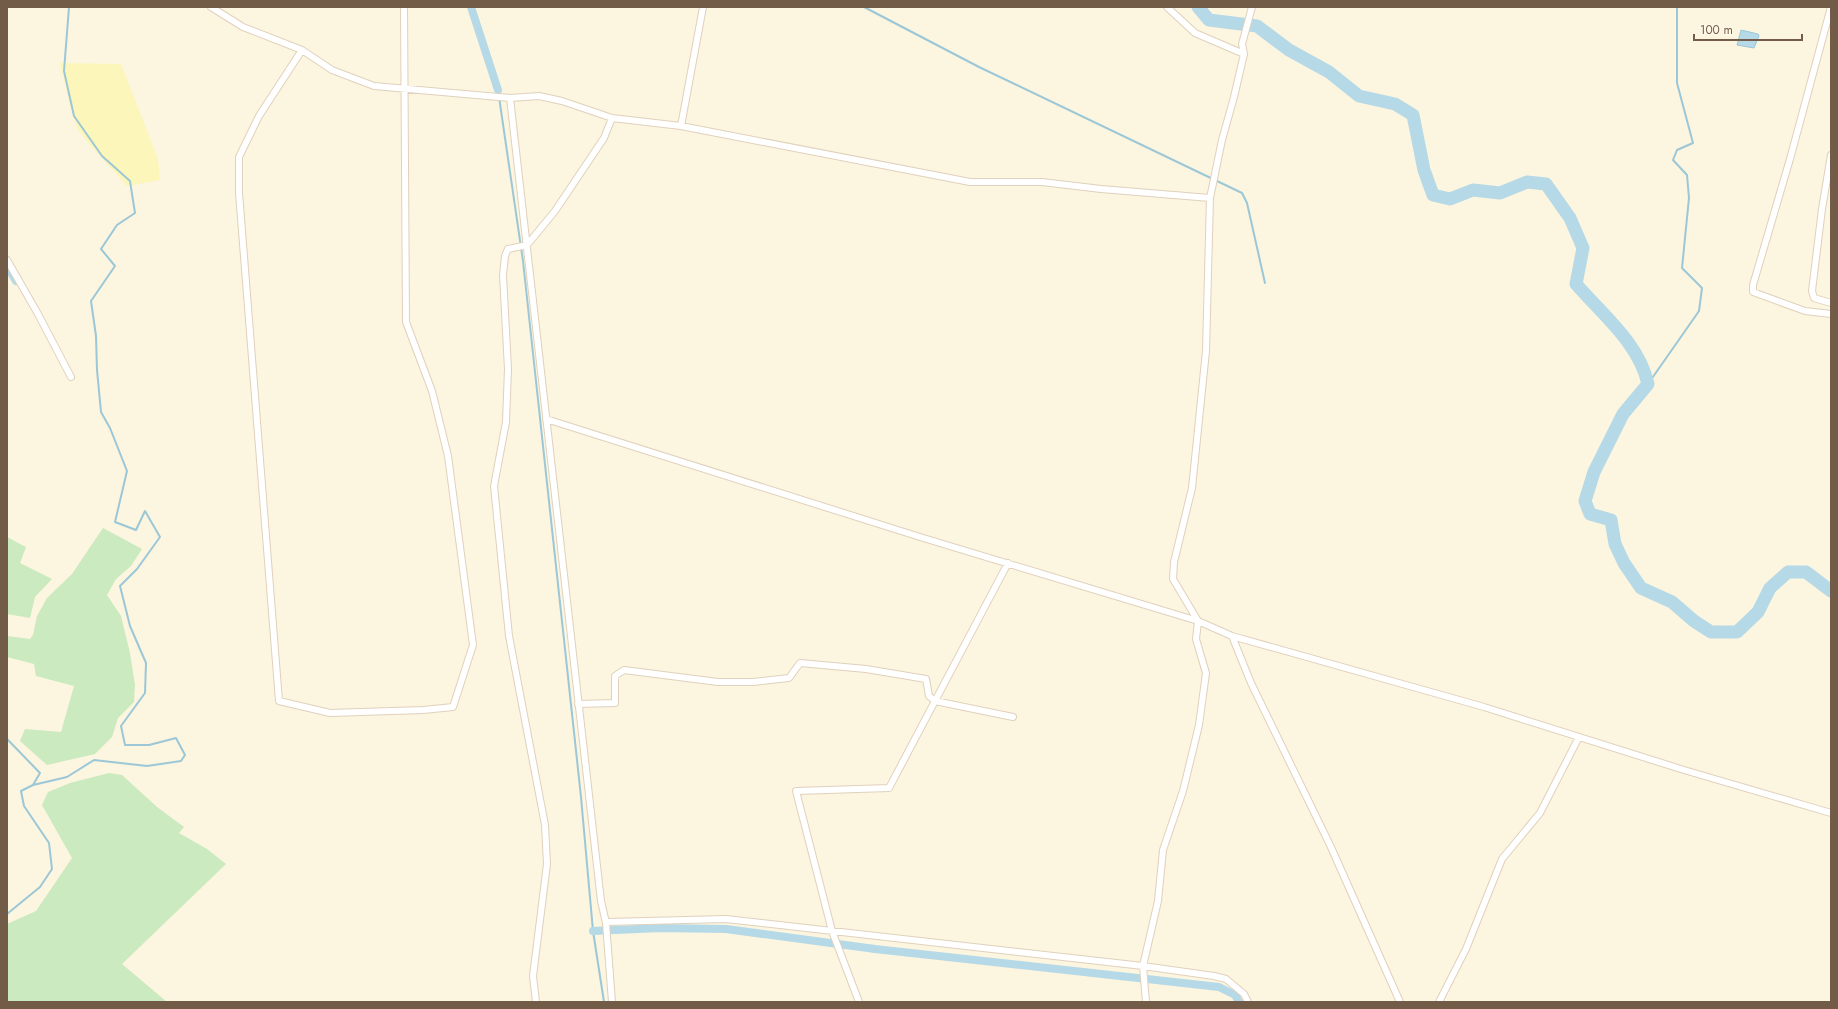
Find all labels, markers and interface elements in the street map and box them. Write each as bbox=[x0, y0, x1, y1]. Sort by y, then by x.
scale bar bbox=[1694, 16, 1802, 42]
text: 100 m bbox=[1700, 21, 1733, 39]

